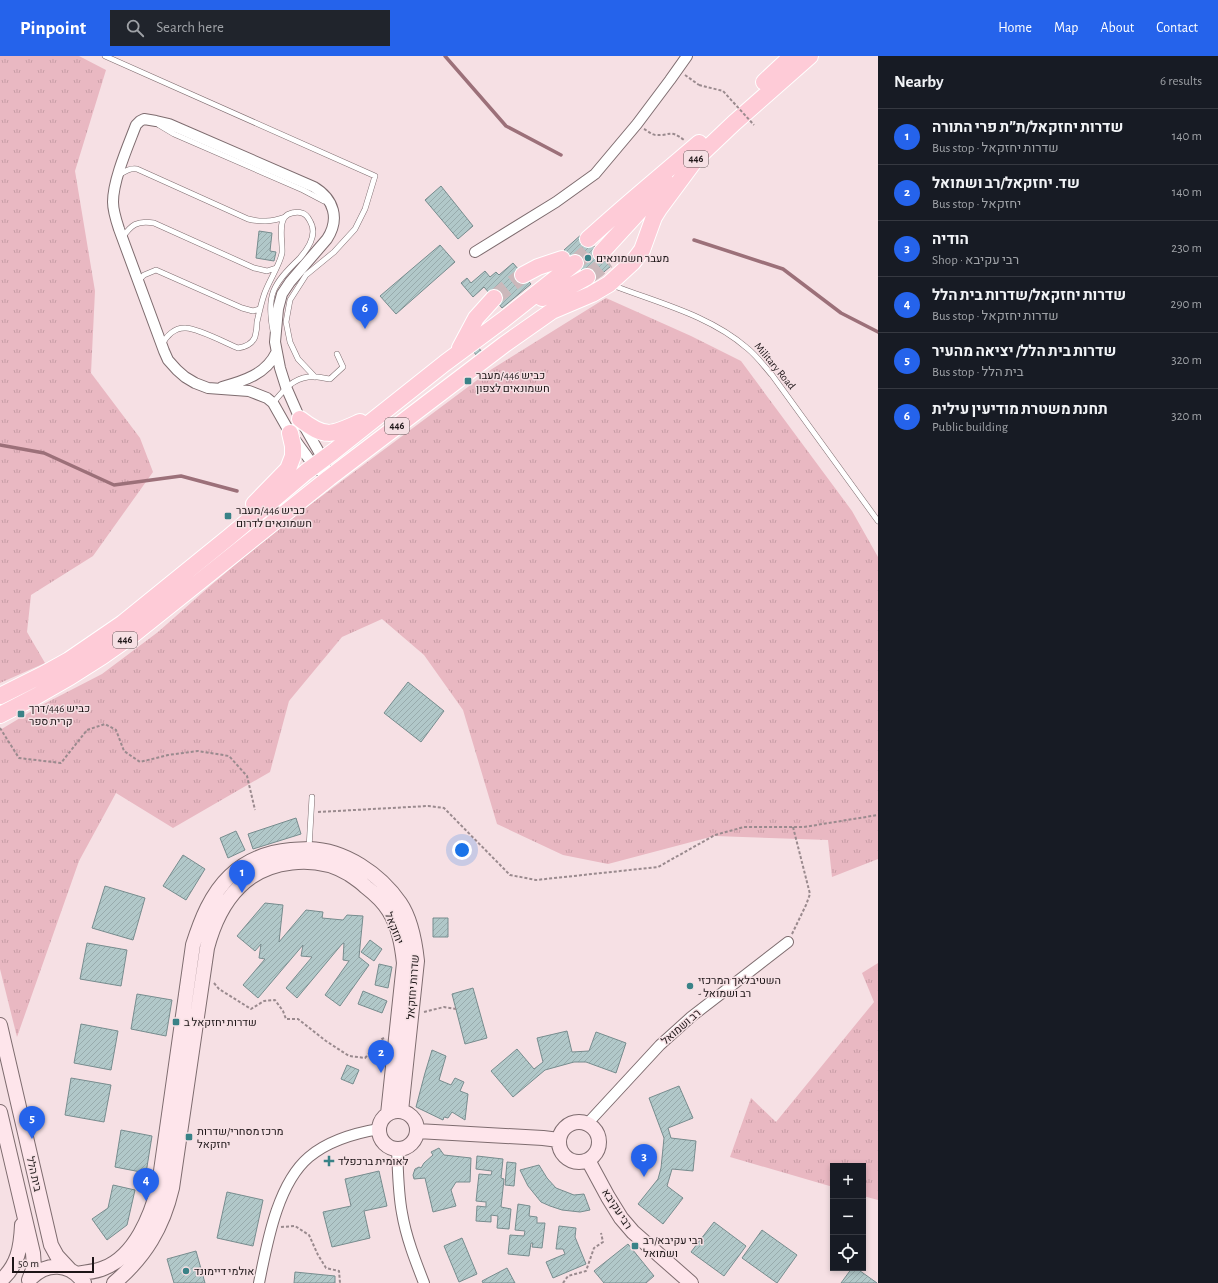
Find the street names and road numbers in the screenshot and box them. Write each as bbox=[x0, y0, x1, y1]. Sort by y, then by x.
road number: 446 bbox=[684, 151, 708, 167]
street label: Military Road bbox=[752, 341, 798, 392]
road number: 446 bbox=[385, 418, 409, 434]
road number: 446 bbox=[113, 632, 137, 648]
street label: יחזקאל bbox=[383, 910, 405, 946]
street label: שדרות יחזקאל bbox=[405, 954, 421, 1020]
street label: רב ושמואל bbox=[659, 1007, 703, 1047]
street label: בית הלל bbox=[25, 1155, 43, 1193]
street label: רבי עקיבא bbox=[600, 1187, 634, 1231]

